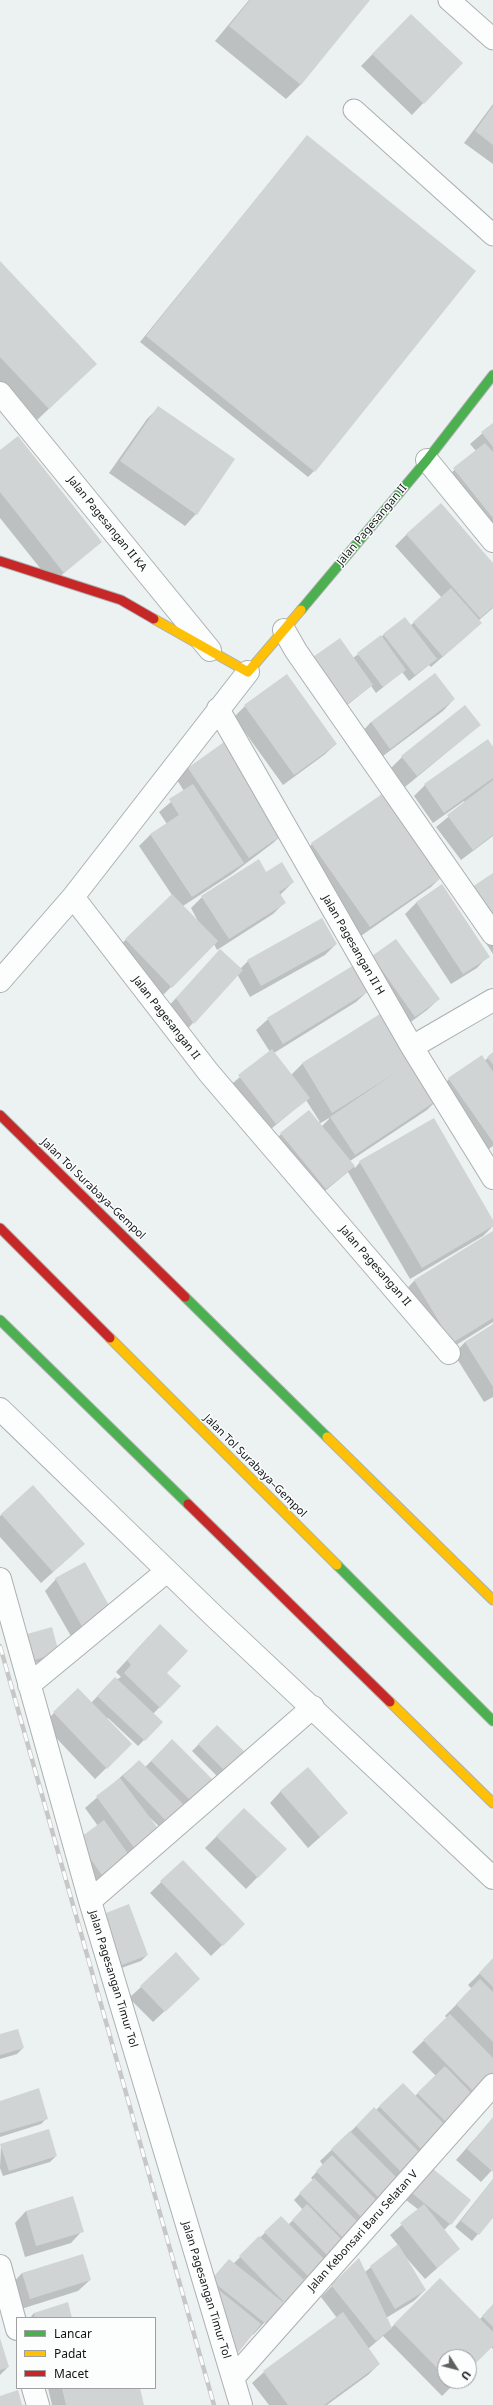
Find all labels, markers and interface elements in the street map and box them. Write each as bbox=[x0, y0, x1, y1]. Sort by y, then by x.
street label: Jalan Pagesangan II KA bbox=[65, 474, 149, 574]
street label: Jalan Pagesangan II bbox=[334, 482, 410, 568]
street label: Jalan Pagesangan II H bbox=[319, 893, 387, 997]
street label: Jalan Pagesangan II bbox=[129, 974, 203, 1062]
street label: Jalan Tol Surabaya–Gempol bbox=[38, 1136, 148, 1242]
street label: Jalan Pagesangan II bbox=[337, 1223, 413, 1309]
street label: Jalan Tol Surabaya–Gempol bbox=[201, 1412, 309, 1520]
street label: Jalan Pagesangan Timur Tol bbox=[86, 1909, 140, 2049]
street label: Jalan Kebonsari Baru Selatan V bbox=[305, 2168, 421, 2294]
street label: Jalan Pagesangan Timur Tol bbox=[179, 2220, 233, 2360]
legend bbox=[16, 2317, 156, 2389]
text: Lancar bbox=[54, 2325, 92, 2342]
text: Padat bbox=[54, 2345, 86, 2362]
north arrow bbox=[437, 2349, 477, 2389]
text: Macet bbox=[54, 2365, 88, 2382]
text: U bbox=[458, 2368, 475, 2384]

